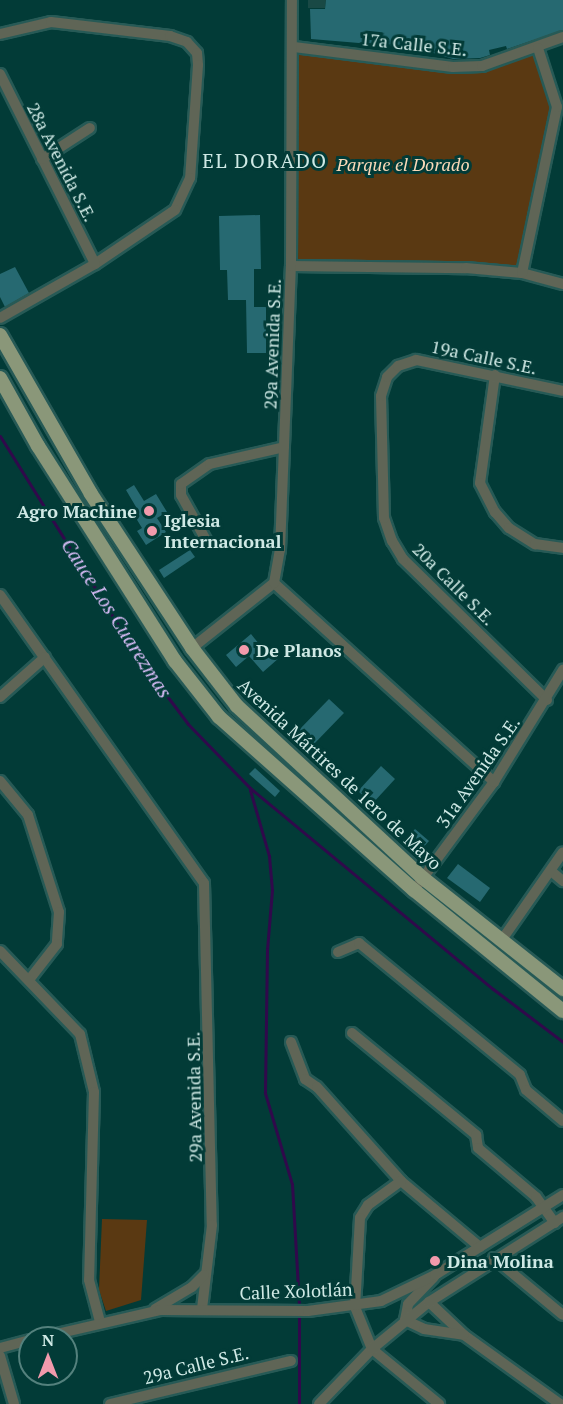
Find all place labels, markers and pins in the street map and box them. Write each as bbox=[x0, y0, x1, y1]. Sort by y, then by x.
place label: Agro Machine bbox=[17, 500, 137, 522]
marker: Agro Machine bbox=[142, 504, 156, 518]
place label: Iglesia Internacional bbox=[164, 510, 281, 552]
marker: Iglesia Internacional bbox=[145, 524, 159, 538]
place label: De Planos bbox=[256, 639, 342, 661]
marker: De Planos bbox=[237, 643, 251, 657]
place label: Dina Molina bbox=[447, 1250, 554, 1272]
marker: Dina Molina bbox=[428, 1254, 442, 1268]

